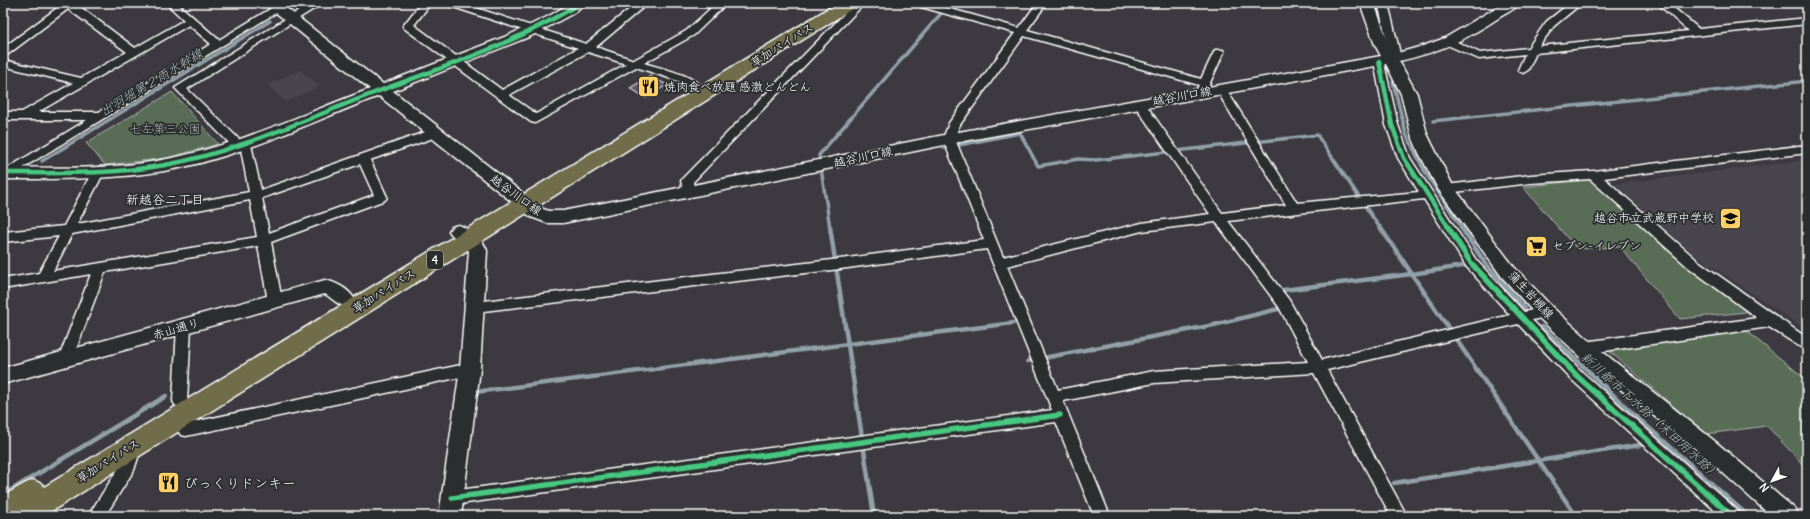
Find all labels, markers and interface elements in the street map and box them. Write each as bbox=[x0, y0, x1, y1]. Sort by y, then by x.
street label: 草加バイパス bbox=[747, 19, 816, 70]
water label: 出羽堀第２雨水幹線 bbox=[97, 45, 207, 120]
restaurant icon: 焼肉食べ放題 感激どんどん bbox=[635, 74, 661, 100]
place label: 焼肉食べ放題 感激どんどん bbox=[664, 79, 811, 94]
street label: 越谷川口線 bbox=[1151, 83, 1213, 108]
park label: 七左第三公園 bbox=[129, 121, 201, 136]
street label: 越谷川口線 bbox=[832, 143, 894, 170]
street label: 越谷川口線 bbox=[488, 171, 545, 218]
district label: 新越谷二丁目 bbox=[126, 191, 204, 208]
school or university icon: 越谷市立武蔵野中学校 bbox=[1717, 205, 1743, 231]
place label: 越谷市立武蔵野中学校 bbox=[1594, 210, 1714, 225]
supermarket icon: セブン-イレブン bbox=[1524, 233, 1550, 259]
place label: セブン-イレブン bbox=[1552, 238, 1641, 253]
road number: 4 bbox=[427, 251, 443, 269]
street label: 草加バイパス bbox=[349, 265, 418, 316]
street label: 蒲生岩槻線 bbox=[1505, 268, 1557, 322]
street label: 赤山通り bbox=[151, 315, 201, 342]
water label: 新川都市下水路（末田用水路） bbox=[1577, 348, 1724, 483]
street label: 草加バイパス bbox=[73, 435, 142, 486]
north arrow bbox=[1752, 461, 1792, 501]
restaurant icon: びっくりドンキー bbox=[156, 470, 182, 496]
place label: びっくりドンキー bbox=[184, 474, 296, 492]
text: N bbox=[1757, 480, 1772, 495]

